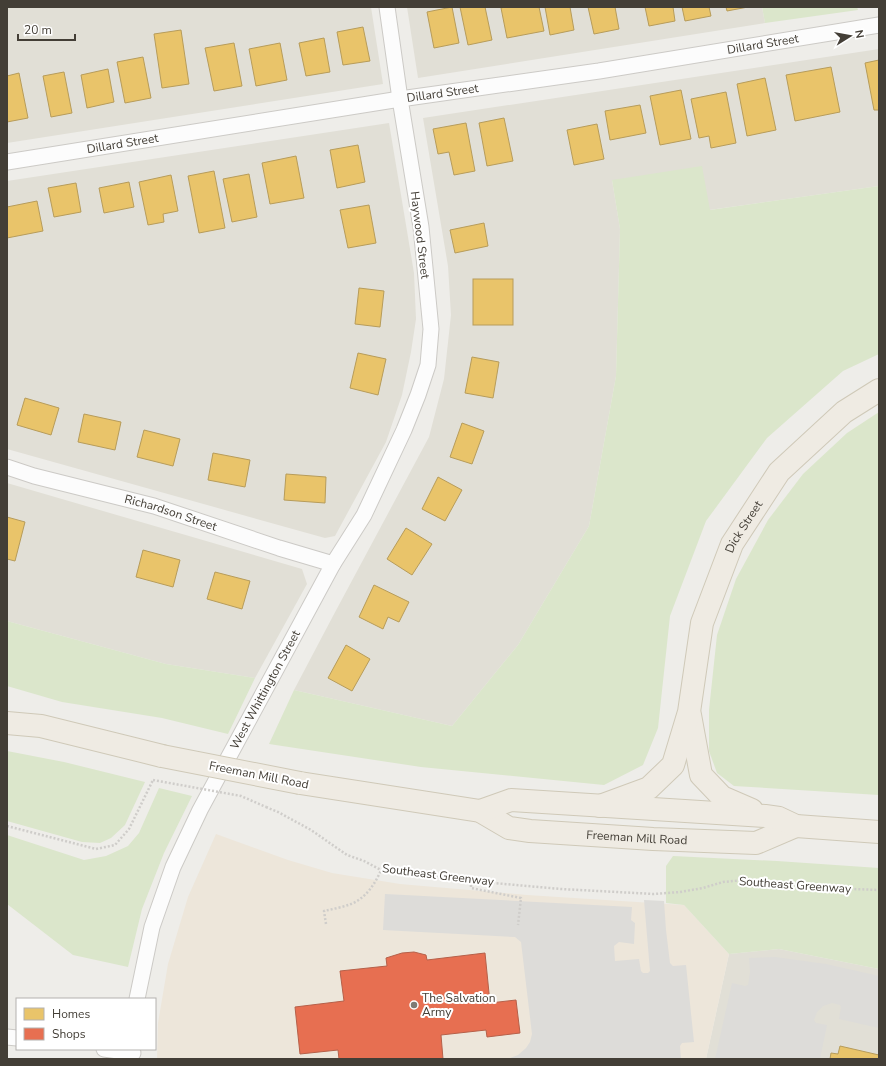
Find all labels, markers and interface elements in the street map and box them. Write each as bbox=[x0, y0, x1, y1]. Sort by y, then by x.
scale bar bbox=[18, 16, 75, 42]
north arrow bbox=[830, 16, 870, 56]
text: 20 m bbox=[24, 22, 52, 38]
text: N bbox=[851, 29, 867, 40]
street label: Dillard Street bbox=[726, 30, 801, 58]
street label: Dillard Street bbox=[406, 80, 480, 106]
street label: Dillard Street bbox=[86, 130, 160, 157]
street label: Haywood Street bbox=[407, 190, 433, 280]
street label: Richardson Street bbox=[123, 491, 220, 535]
street label: Dick Street bbox=[721, 497, 767, 555]
street label: West Whittington Street bbox=[226, 627, 304, 752]
street label: Freeman Mill Road bbox=[208, 757, 310, 793]
street label: Freeman Mill Road bbox=[586, 827, 688, 848]
street label: Southeast Greenway bbox=[381, 860, 496, 890]
street label: Southeast Greenway bbox=[738, 873, 852, 897]
place label: The Salvation Army bbox=[422, 990, 496, 1020]
legend bbox=[16, 998, 156, 1050]
marker: The Salvation Army bbox=[409, 1000, 419, 1010]
text: Homes bbox=[52, 1006, 90, 1022]
text: Shops bbox=[52, 1026, 86, 1042]

